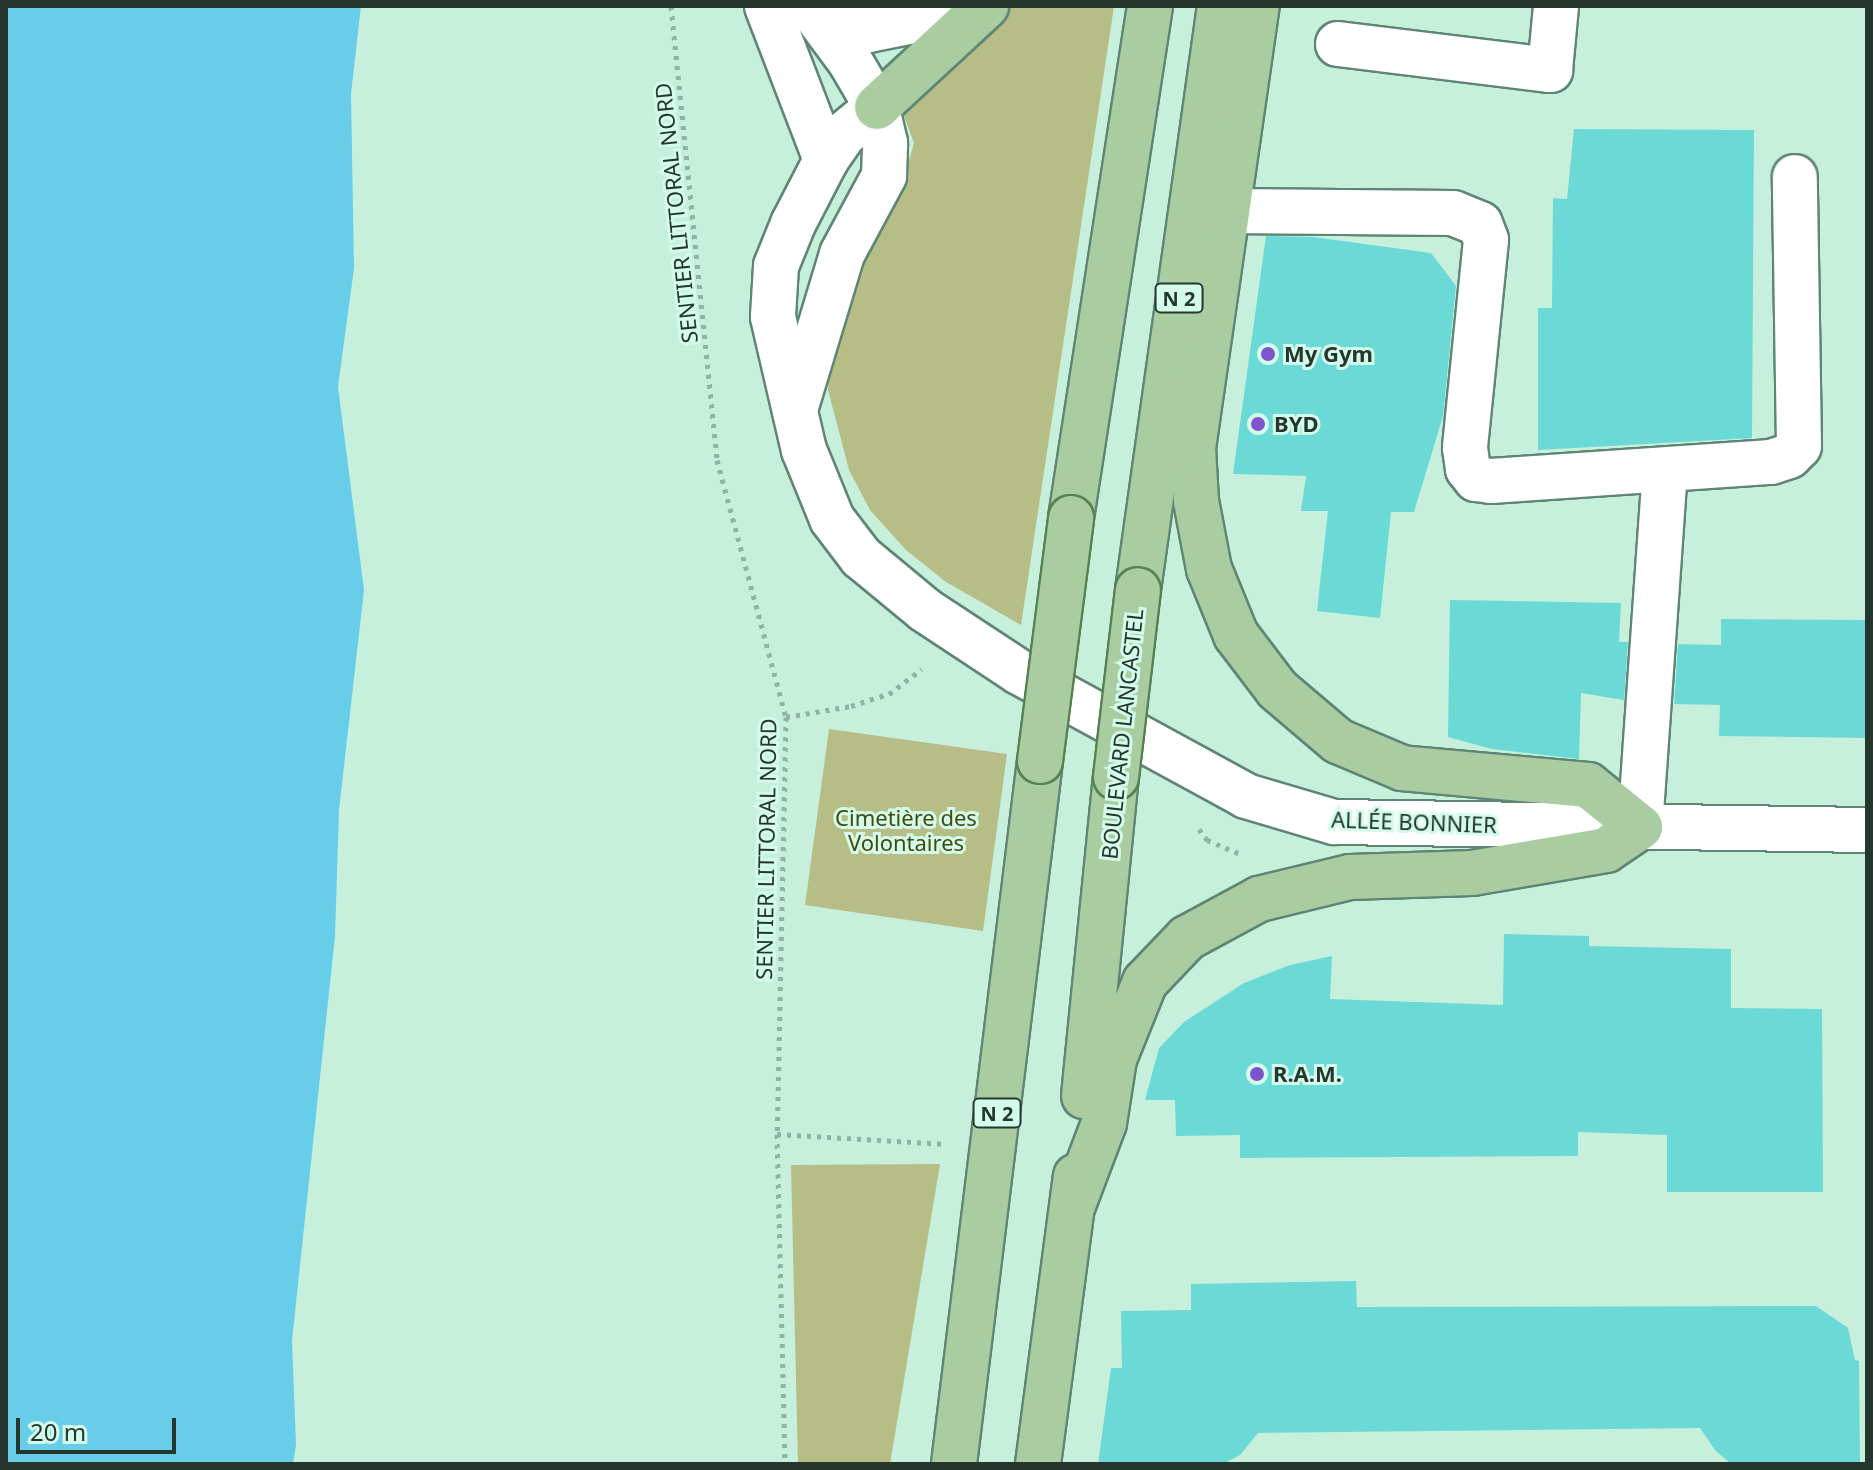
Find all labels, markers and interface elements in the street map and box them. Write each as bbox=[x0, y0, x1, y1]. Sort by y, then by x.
street label: SENTIER LITTORAL NORD bbox=[649, 82, 703, 344]
road number: N 2 bbox=[1153, 282, 1205, 314]
place label: My Gym bbox=[1284, 341, 1373, 367]
marker: My Gym bbox=[1259, 345, 1277, 363]
place label: BYD bbox=[1274, 411, 1319, 437]
marker: BYD bbox=[1249, 415, 1267, 433]
street label: BOULEVARD LANCASTEL bbox=[1096, 608, 1148, 860]
street label: SENTIER LITTORAL NORD bbox=[751, 718, 781, 980]
park label: Cimetière des Volontaires bbox=[835, 804, 977, 856]
street label: ALLÉE BONNIER bbox=[1331, 806, 1497, 838]
place label: R.A.M. bbox=[1273, 1061, 1342, 1087]
marker: R.A.M. bbox=[1248, 1065, 1266, 1083]
road number: N 2 bbox=[971, 1097, 1023, 1129]
scale bar bbox=[20, 1402, 180, 1452]
text: 20 m bbox=[30, 1415, 86, 1448]

